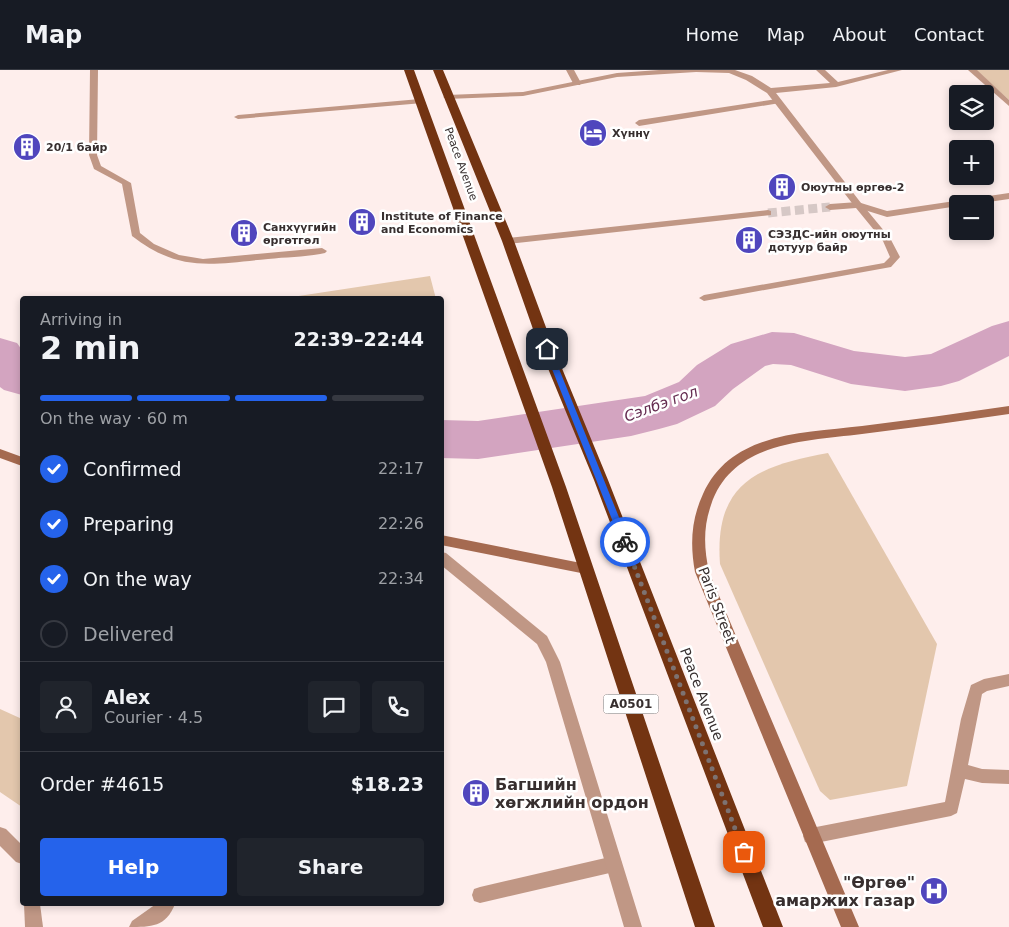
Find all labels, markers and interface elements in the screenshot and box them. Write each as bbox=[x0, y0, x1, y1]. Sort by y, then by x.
text: Map bbox=[25, 21, 82, 49]
text: Home bbox=[686, 24, 739, 45]
text: Map bbox=[767, 24, 805, 45]
text: About bbox=[833, 24, 886, 45]
text: Contact bbox=[914, 24, 984, 45]
map controls bbox=[949, 85, 994, 240]
button: layers bbox=[949, 85, 994, 130]
hotel icon: Хүннү bbox=[578, 118, 608, 148]
street label: Peace Avenue bbox=[442, 126, 480, 203]
place label: Хүннү bbox=[612, 127, 650, 140]
building icon: 20/1 байр bbox=[12, 132, 42, 162]
button: + bbox=[949, 140, 994, 185]
place label: 20/1 байр bbox=[46, 141, 108, 154]
building icon: Оюутны өргөө-2 bbox=[767, 172, 797, 202]
place label: Оюутны өргөө-2 bbox=[801, 181, 904, 194]
button: − bbox=[949, 195, 994, 240]
building icon: Institute of Finance and Economics bbox=[347, 207, 377, 237]
place label: Institute of Finance and Economics bbox=[381, 210, 503, 236]
building icon: Санхүүгийн өргөтгөл bbox=[229, 218, 259, 248]
place label: Санхүүгийн өргөтгөл bbox=[263, 221, 336, 247]
building icon: СЭЗДС-ийн оюутны дотуур байр bbox=[734, 225, 764, 255]
place label: СЭЗДС-ийн оюутны дотуур байр bbox=[768, 228, 891, 254]
text: Arriving in bbox=[40, 310, 122, 329]
text: 22:39–22:44 bbox=[294, 328, 424, 350]
pin bbox=[526, 328, 568, 370]
text: 2 min bbox=[40, 329, 141, 367]
icon: home bbox=[533, 335, 561, 363]
water label: Сэлбэ гол bbox=[622, 382, 701, 426]
text: On the way · 60 m bbox=[40, 409, 188, 428]
icon: check bbox=[40, 455, 68, 483]
text: Confirmed bbox=[83, 458, 182, 480]
text: 22:17 bbox=[378, 459, 424, 478]
icon: check bbox=[40, 510, 68, 538]
text: Preparing bbox=[83, 513, 174, 535]
text: 22:26 bbox=[378, 514, 424, 533]
courier bbox=[600, 517, 650, 567]
icon: bike bbox=[611, 528, 639, 556]
icon: check bbox=[40, 565, 68, 593]
street label: Paris Street bbox=[695, 565, 739, 646]
text: On the way bbox=[83, 568, 192, 590]
text: 22:34 bbox=[378, 569, 424, 588]
text: Delivered bbox=[83, 623, 174, 645]
street label: Peace Avenue bbox=[677, 645, 727, 743]
button: person bbox=[40, 681, 92, 733]
button: chat bbox=[308, 681, 360, 733]
button: phone bbox=[372, 681, 424, 733]
text: Alex bbox=[104, 686, 150, 708]
road number: A0501 bbox=[604, 694, 658, 714]
text: Courier · 4.5 bbox=[104, 708, 203, 727]
text: Order #4615 bbox=[40, 773, 164, 795]
text: $18.23 bbox=[351, 773, 424, 795]
place label: Багшийн хөгжлийн ордон bbox=[495, 775, 649, 812]
building icon: Багшийн хөгжлийн ордон bbox=[461, 778, 491, 808]
pin bbox=[723, 831, 765, 873]
button: Help bbox=[40, 838, 227, 896]
button: Share bbox=[237, 838, 424, 896]
icon: bag bbox=[730, 838, 758, 866]
place label: "Өргөө" амаржих газар bbox=[775, 873, 915, 910]
hospital icon: "Өргөө" амаржих газар bbox=[919, 876, 949, 906]

